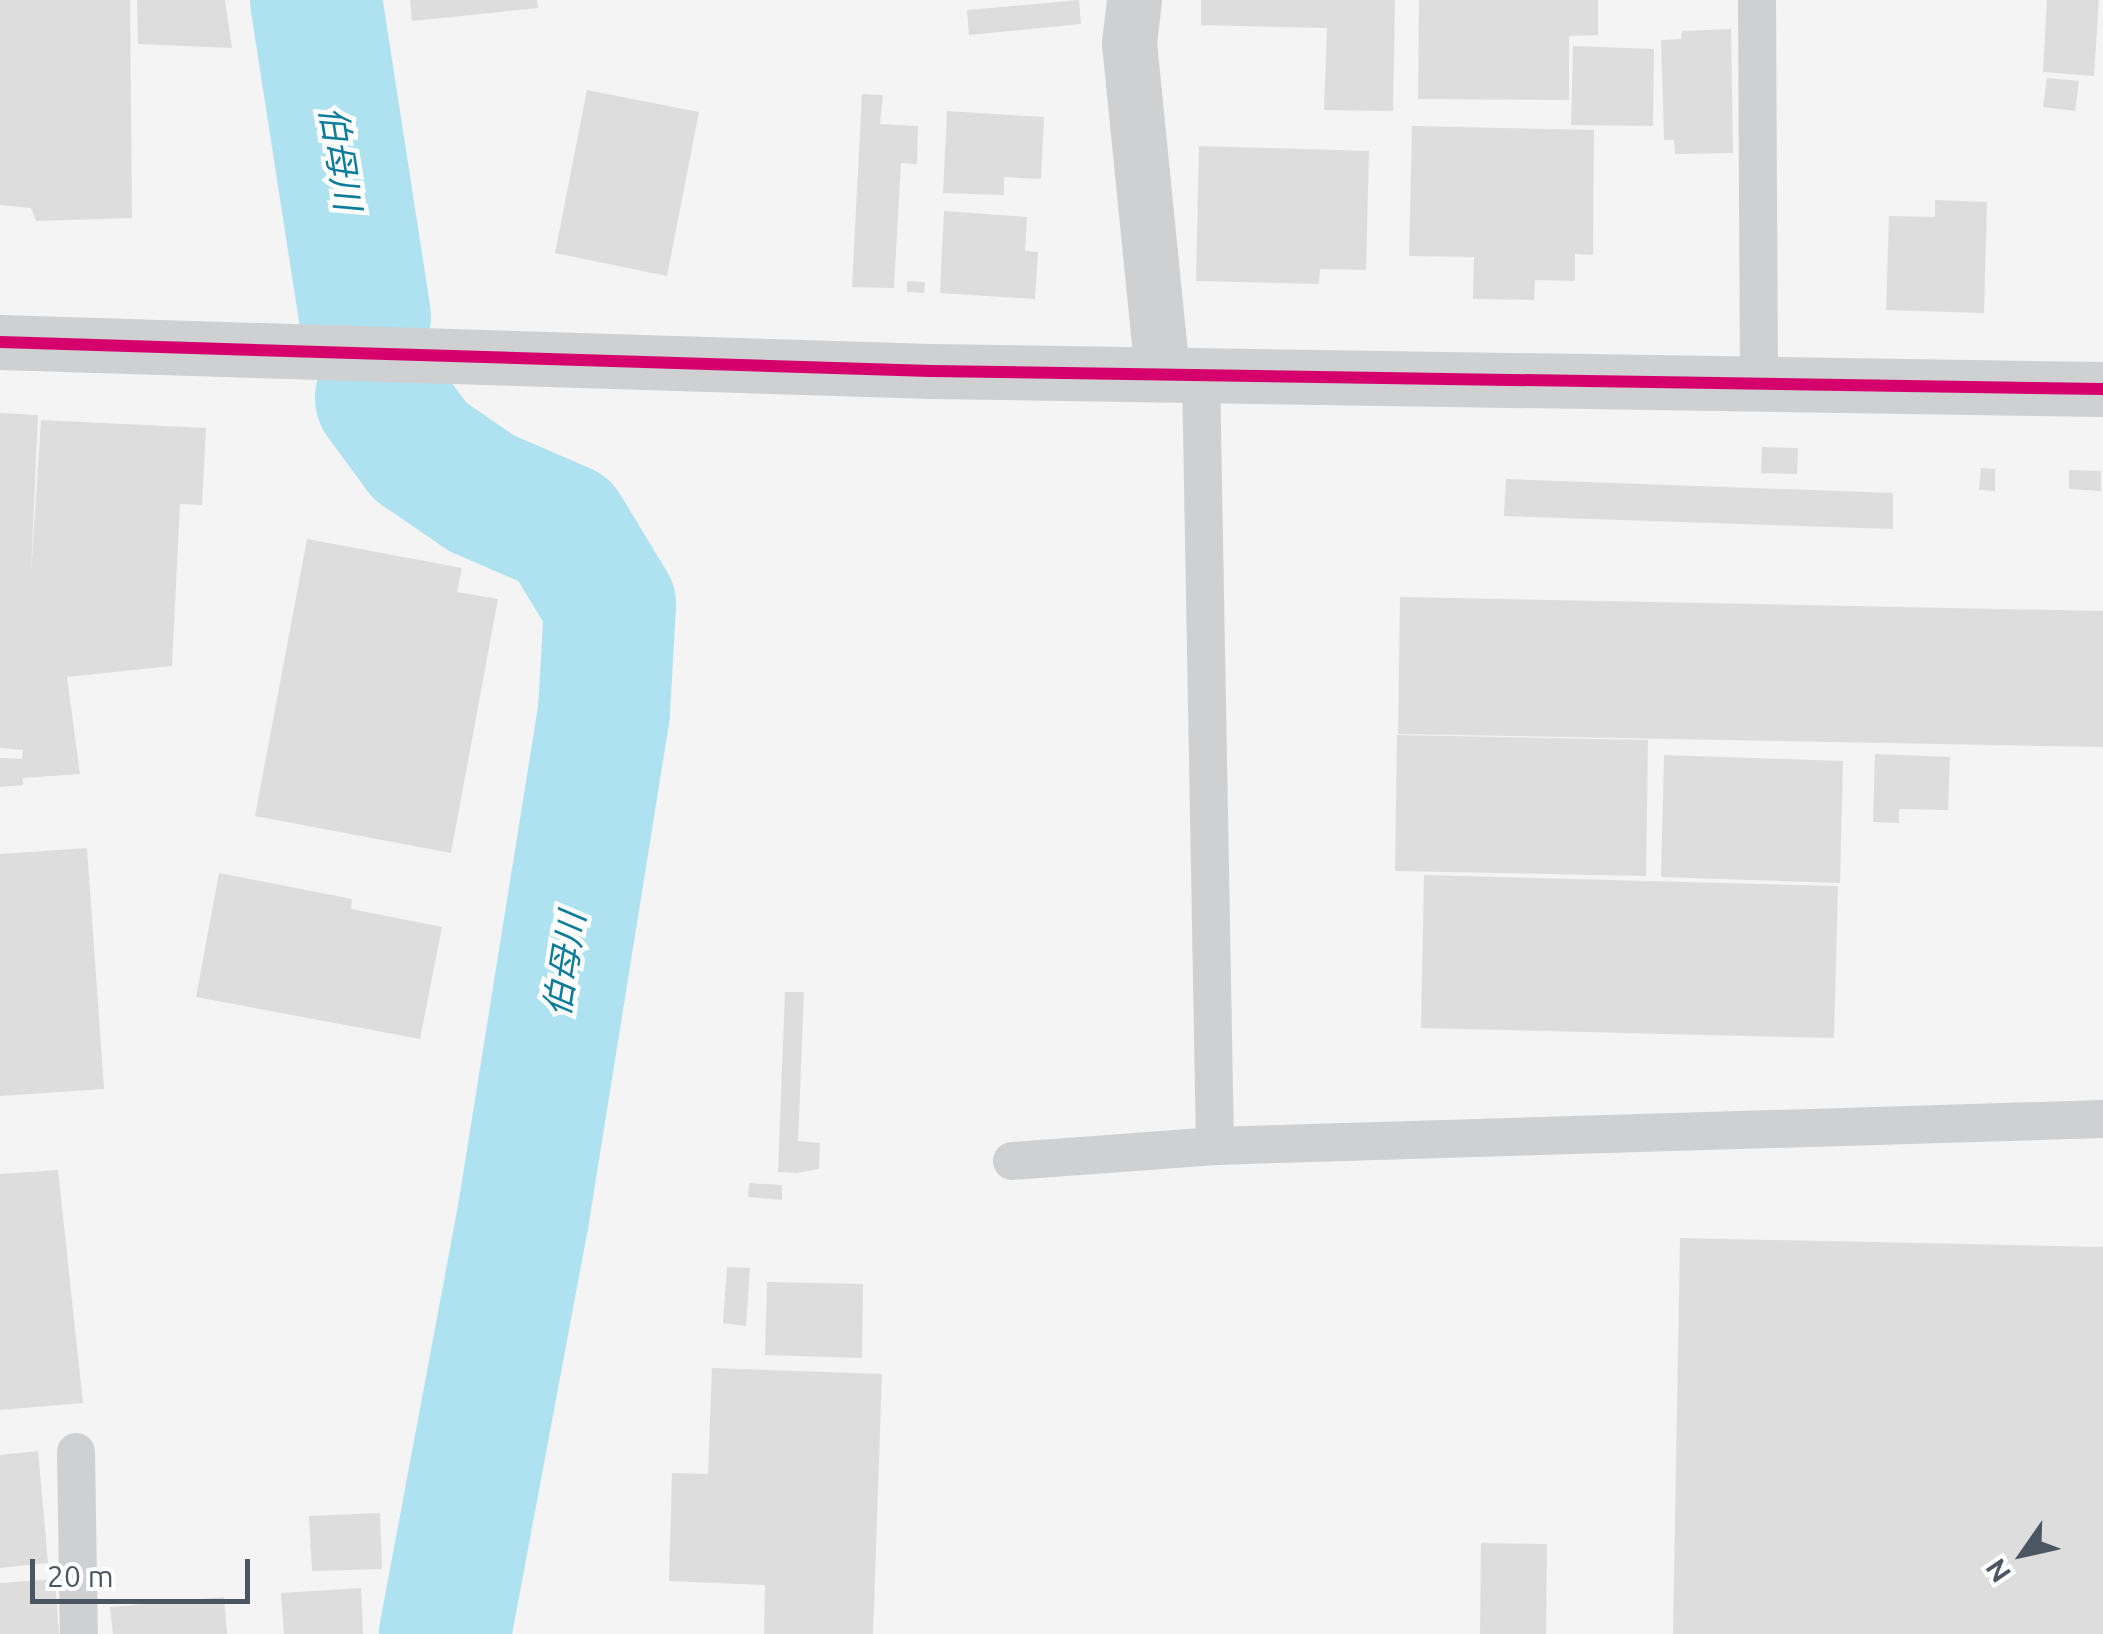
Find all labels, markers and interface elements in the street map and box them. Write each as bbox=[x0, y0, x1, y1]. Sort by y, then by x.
water label: 伯母川 bbox=[312, 103, 370, 213]
water label: 伯母川 bbox=[535, 909, 593, 1019]
north arrow bbox=[1973, 1504, 2073, 1604]
scale bar bbox=[35, 1539, 255, 1601]
text: N bbox=[1979, 1554, 2016, 1588]
text: 20 m bbox=[47, 1559, 114, 1593]

